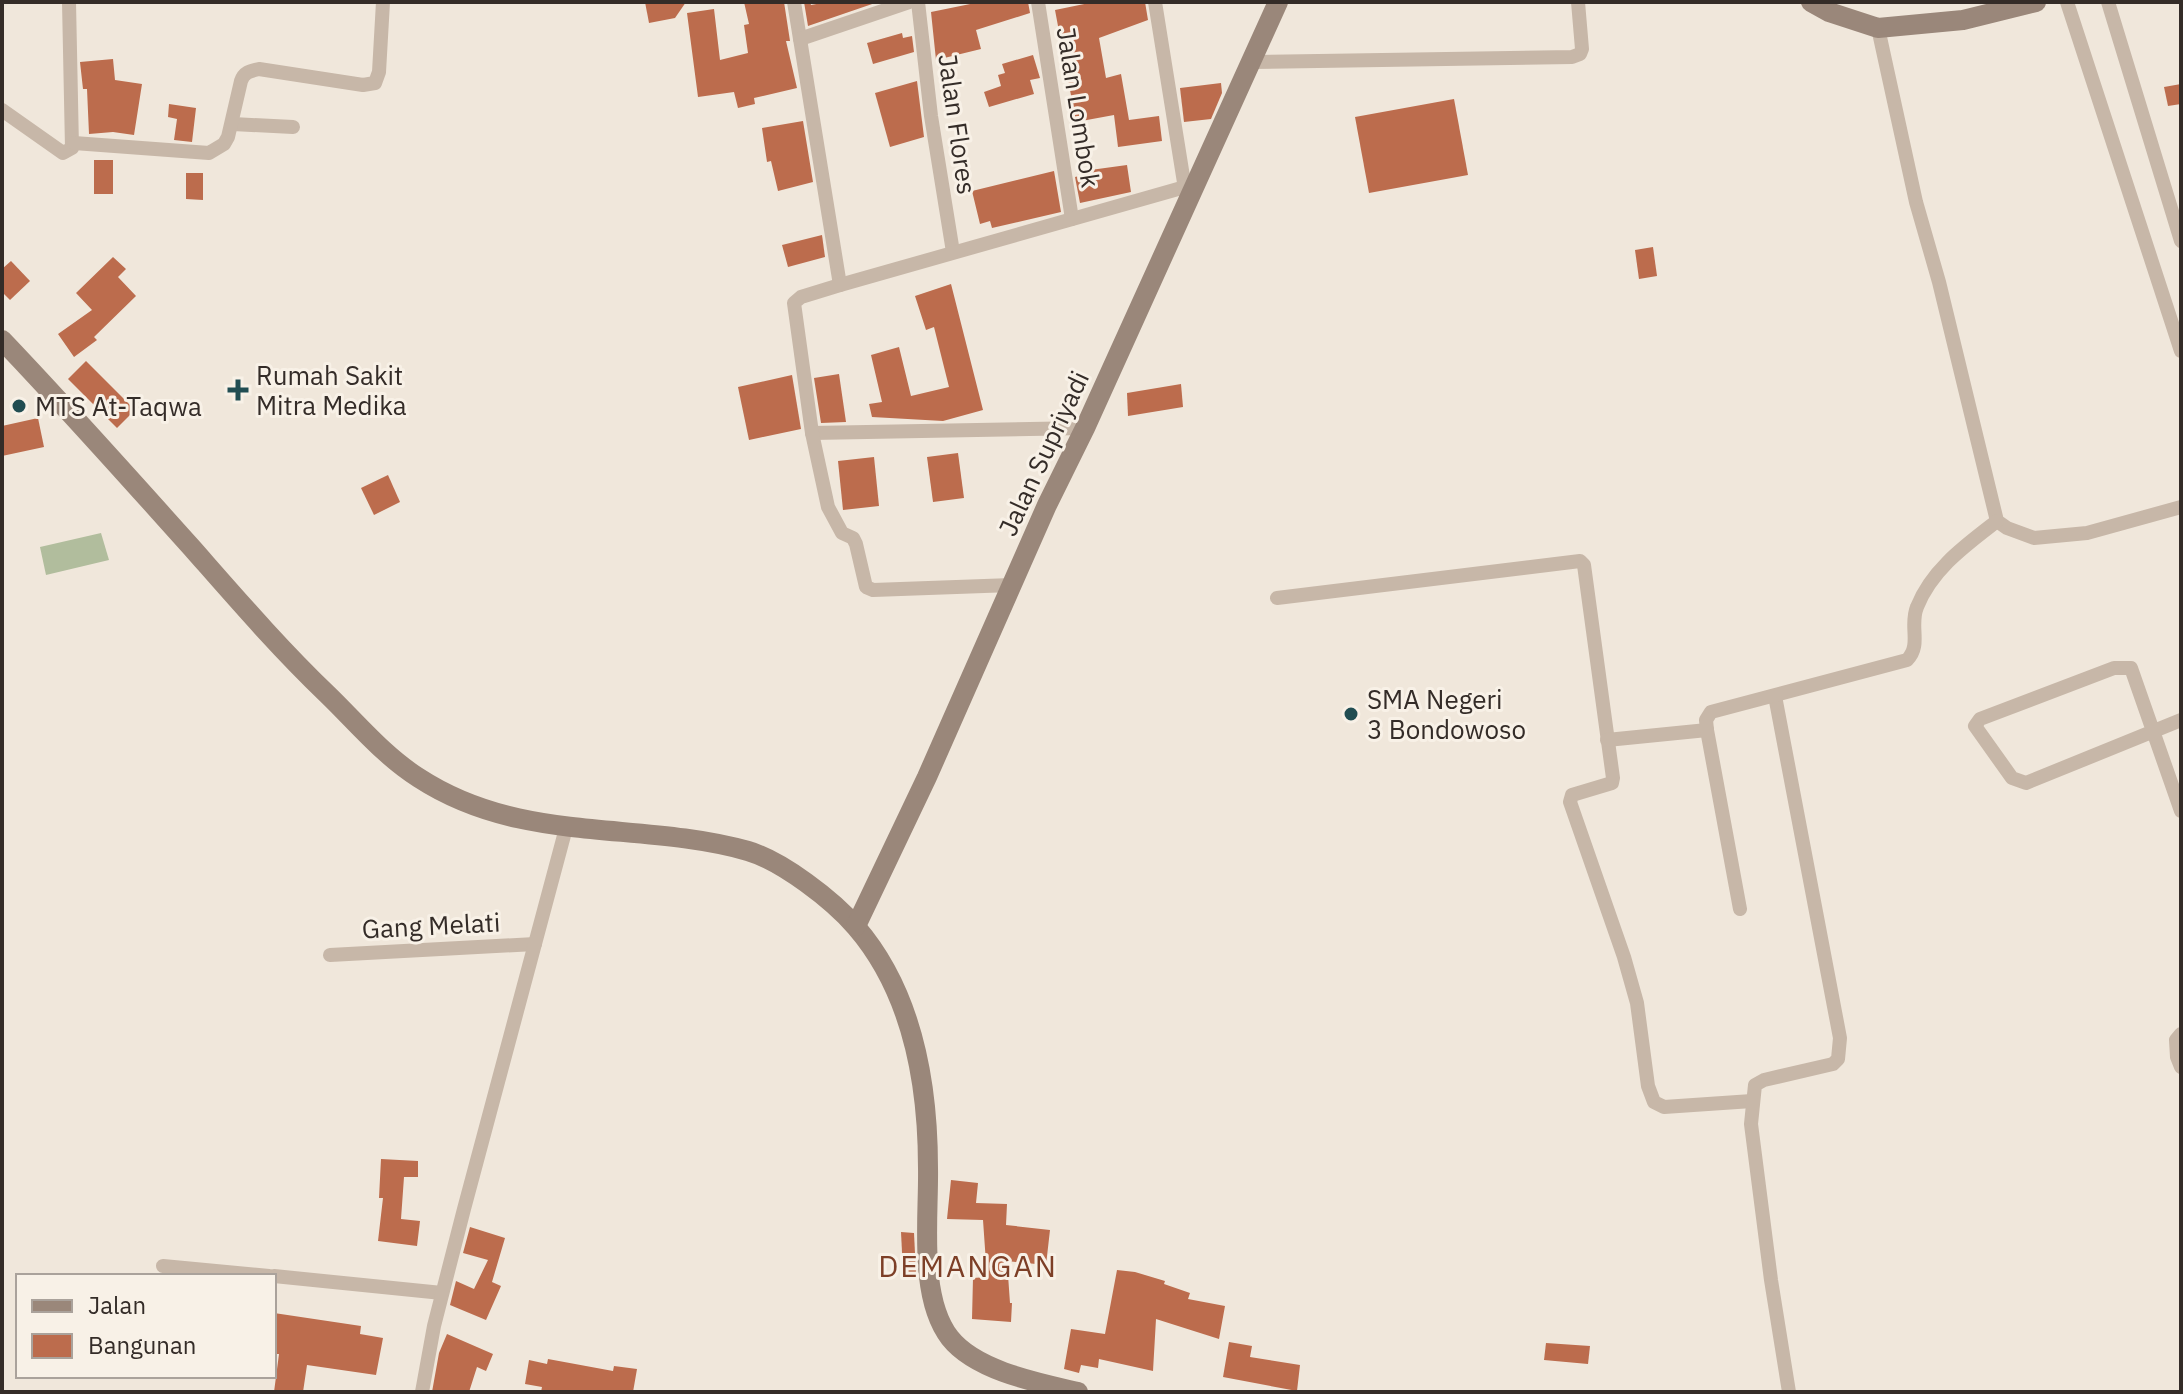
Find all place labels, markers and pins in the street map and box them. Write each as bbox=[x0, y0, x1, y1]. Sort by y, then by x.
place label: Rumah Sakit Mitra Medika bbox=[256, 358, 407, 422]
marker: Rumah Sakit Mitra Medika bbox=[227, 379, 249, 401]
place label: MTS At-Taqwa bbox=[35, 389, 202, 423]
marker: MTS At-Taqwa bbox=[10, 397, 28, 415]
place label: SMA Negeri 3 Bondowoso bbox=[1367, 682, 1526, 746]
marker: SMA Negeri 3 Bondowoso bbox=[1342, 705, 1360, 723]

